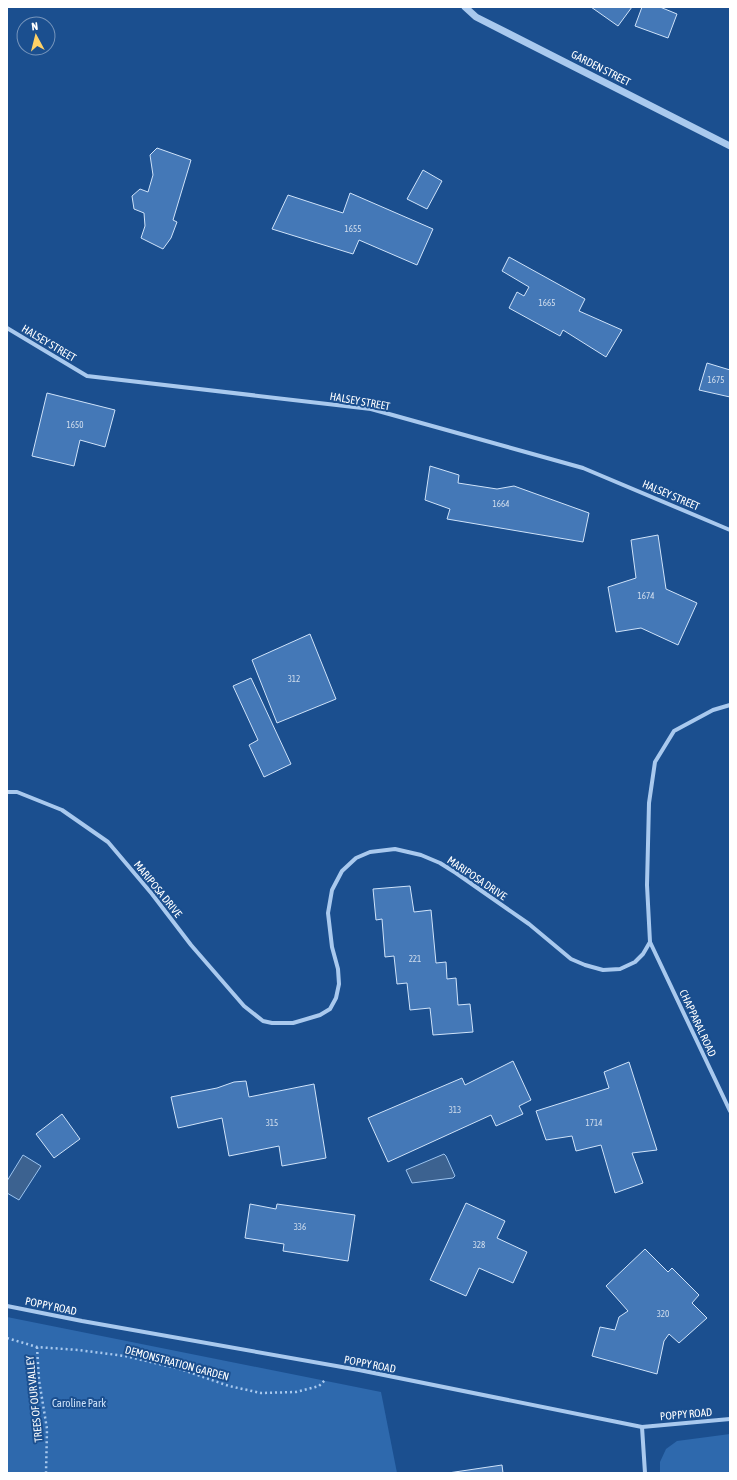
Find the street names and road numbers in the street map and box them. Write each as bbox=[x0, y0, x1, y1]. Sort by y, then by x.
street label: GARDEN STREET bbox=[569, 48, 633, 88]
street label: HALSEY STREET bbox=[20, 322, 78, 364]
street label: HALSEY STREET bbox=[329, 390, 391, 412]
street label: HALSEY STREET bbox=[641, 478, 702, 512]
street label: MARIPOSA DRIVE bbox=[445, 854, 509, 902]
street label: MARIPOSA DRIVE bbox=[132, 858, 185, 920]
street label: CHAPPARAL ROAD bbox=[677, 988, 719, 1058]
street label: POPPY ROAD bbox=[24, 1295, 78, 1317]
street label: DEMONSTRATION GARDEN bbox=[124, 1343, 230, 1383]
street label: POPPY ROAD bbox=[343, 1353, 397, 1375]
street label: TREES OF OUR VALLEY bbox=[23, 1355, 45, 1443]
street label: POPPY ROAD bbox=[659, 1406, 713, 1422]

